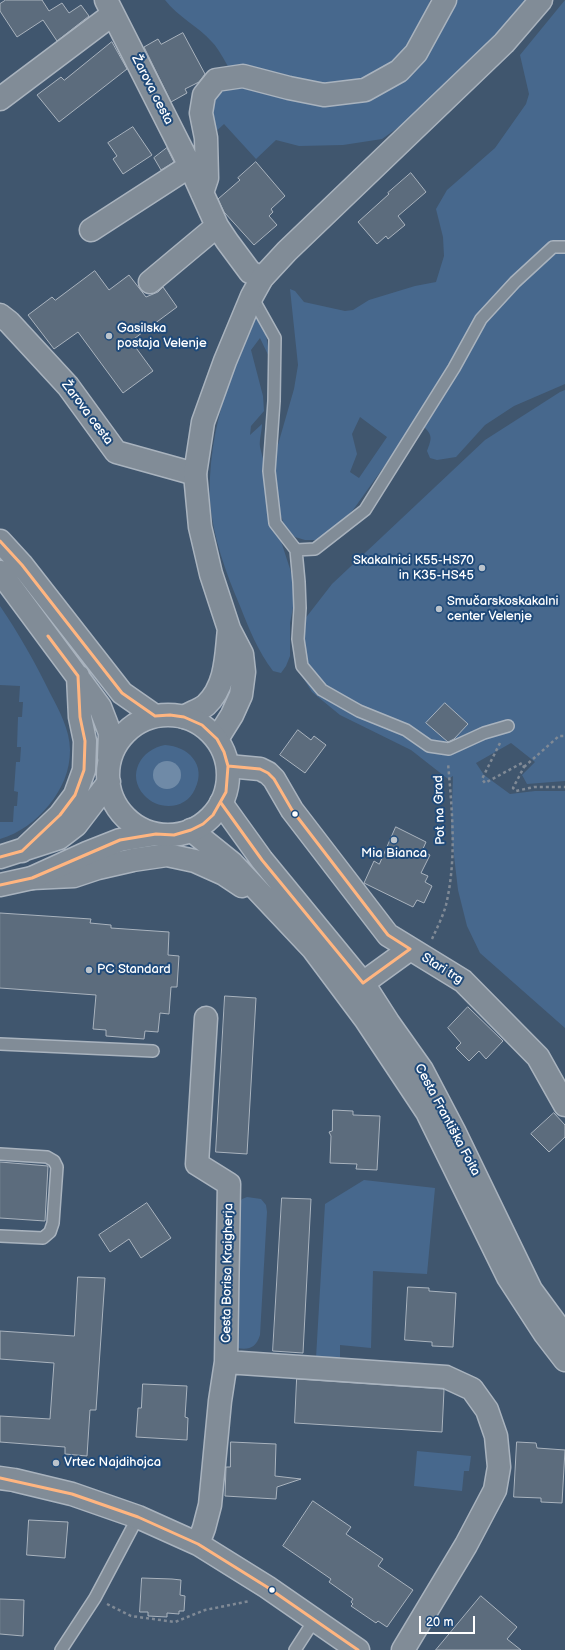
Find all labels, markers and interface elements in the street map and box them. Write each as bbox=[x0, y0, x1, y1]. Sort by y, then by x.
street label: Žarova cesta bbox=[128, 53, 176, 127]
place label: Gasilska postaja Velenje bbox=[117, 321, 207, 352]
marker: Gasilska postaja Velenje bbox=[104, 331, 114, 341]
street label: Žarova cesta bbox=[58, 378, 116, 448]
place label: Skakalnici K55-HS70 in K35-HS45 bbox=[353, 553, 474, 584]
marker: Skakalnici K55-HS70 in K35-HS45 bbox=[477, 563, 487, 573]
place label: Smučarskoskakalni center Velenje bbox=[447, 594, 559, 625]
marker: Smučarskoskakalni center Velenje bbox=[434, 604, 444, 614]
street label: Pot na Grad bbox=[431, 775, 449, 845]
unlabelled marker bbox=[290, 809, 300, 819]
marker: Mia Bianca bbox=[389, 835, 399, 845]
place label: Mia Bianca bbox=[361, 846, 427, 862]
street label: Stari trg bbox=[418, 950, 466, 988]
place label: PC Standard bbox=[97, 962, 171, 978]
marker: PC Standard bbox=[84, 965, 94, 975]
street label: Cesta Františka Foita bbox=[411, 1061, 483, 1179]
street label: Cesta Borisa Kraigherja bbox=[219, 1203, 237, 1343]
place label: Vrtec Najdihojca bbox=[64, 1455, 161, 1471]
marker: Vrtec Najdihojca bbox=[51, 1458, 61, 1468]
unlabelled marker bbox=[267, 1585, 277, 1595]
scale bar bbox=[421, 1608, 477, 1634]
text: 20 m bbox=[426, 1615, 453, 1630]

